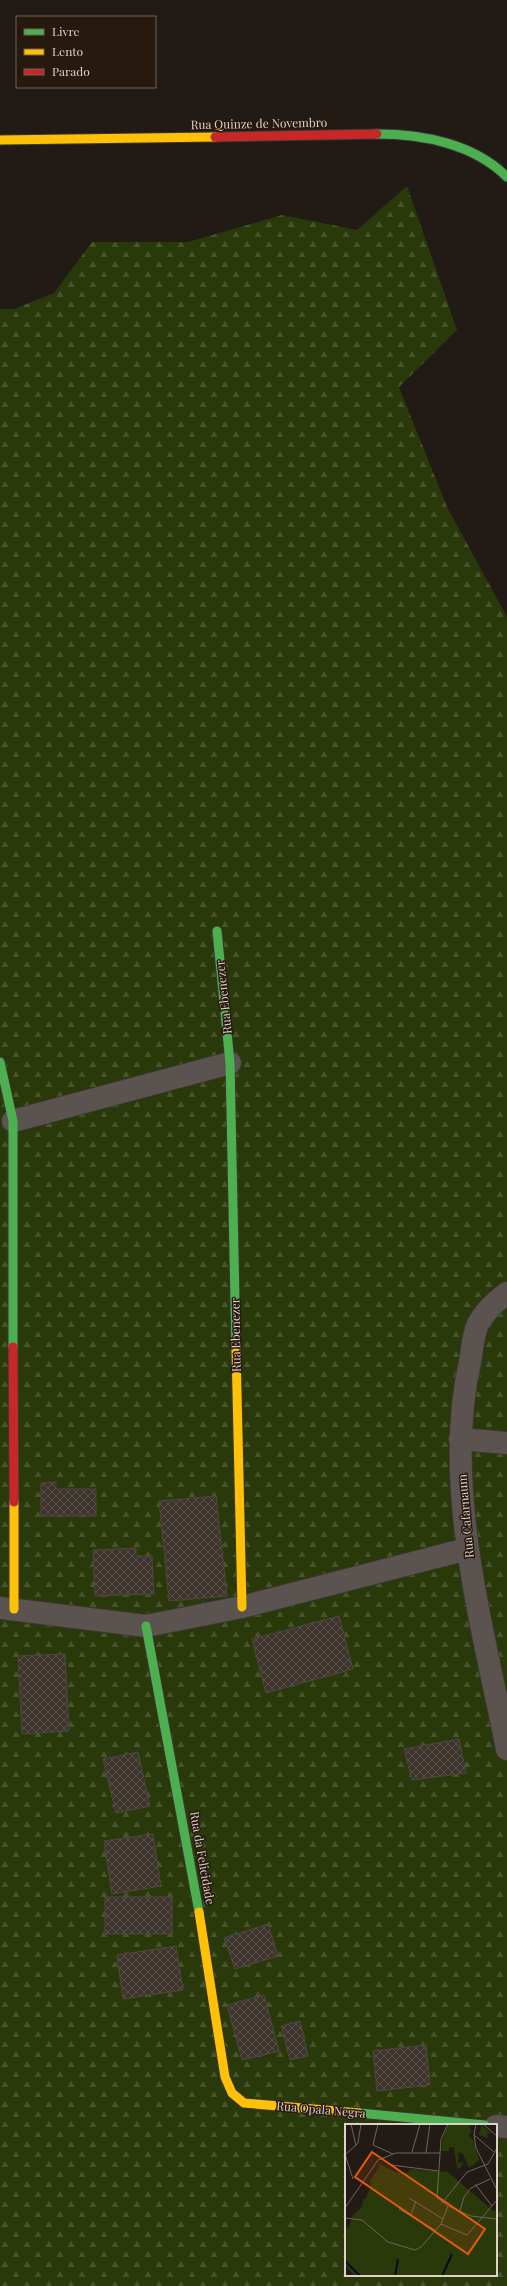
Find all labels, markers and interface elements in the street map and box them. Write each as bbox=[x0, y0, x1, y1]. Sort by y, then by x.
legend bbox=[16, 16, 156, 88]
text: Livre bbox=[52, 23, 80, 39]
text: Lento bbox=[52, 43, 84, 59]
text: Parado bbox=[52, 63, 90, 79]
street label: Rua Quinze de Novembro bbox=[191, 114, 328, 132]
street label: Rua Ebenezer bbox=[211, 959, 235, 1035]
street label: Rua Ebenezer bbox=[226, 1297, 244, 1372]
street label: Rua Cafarnaum bbox=[453, 1473, 477, 1559]
street label: Rua da Felicidade bbox=[187, 1810, 219, 1906]
street label: Rua Opala Negra bbox=[276, 2097, 366, 2121]
inset map bbox=[345, 2124, 497, 2276]

